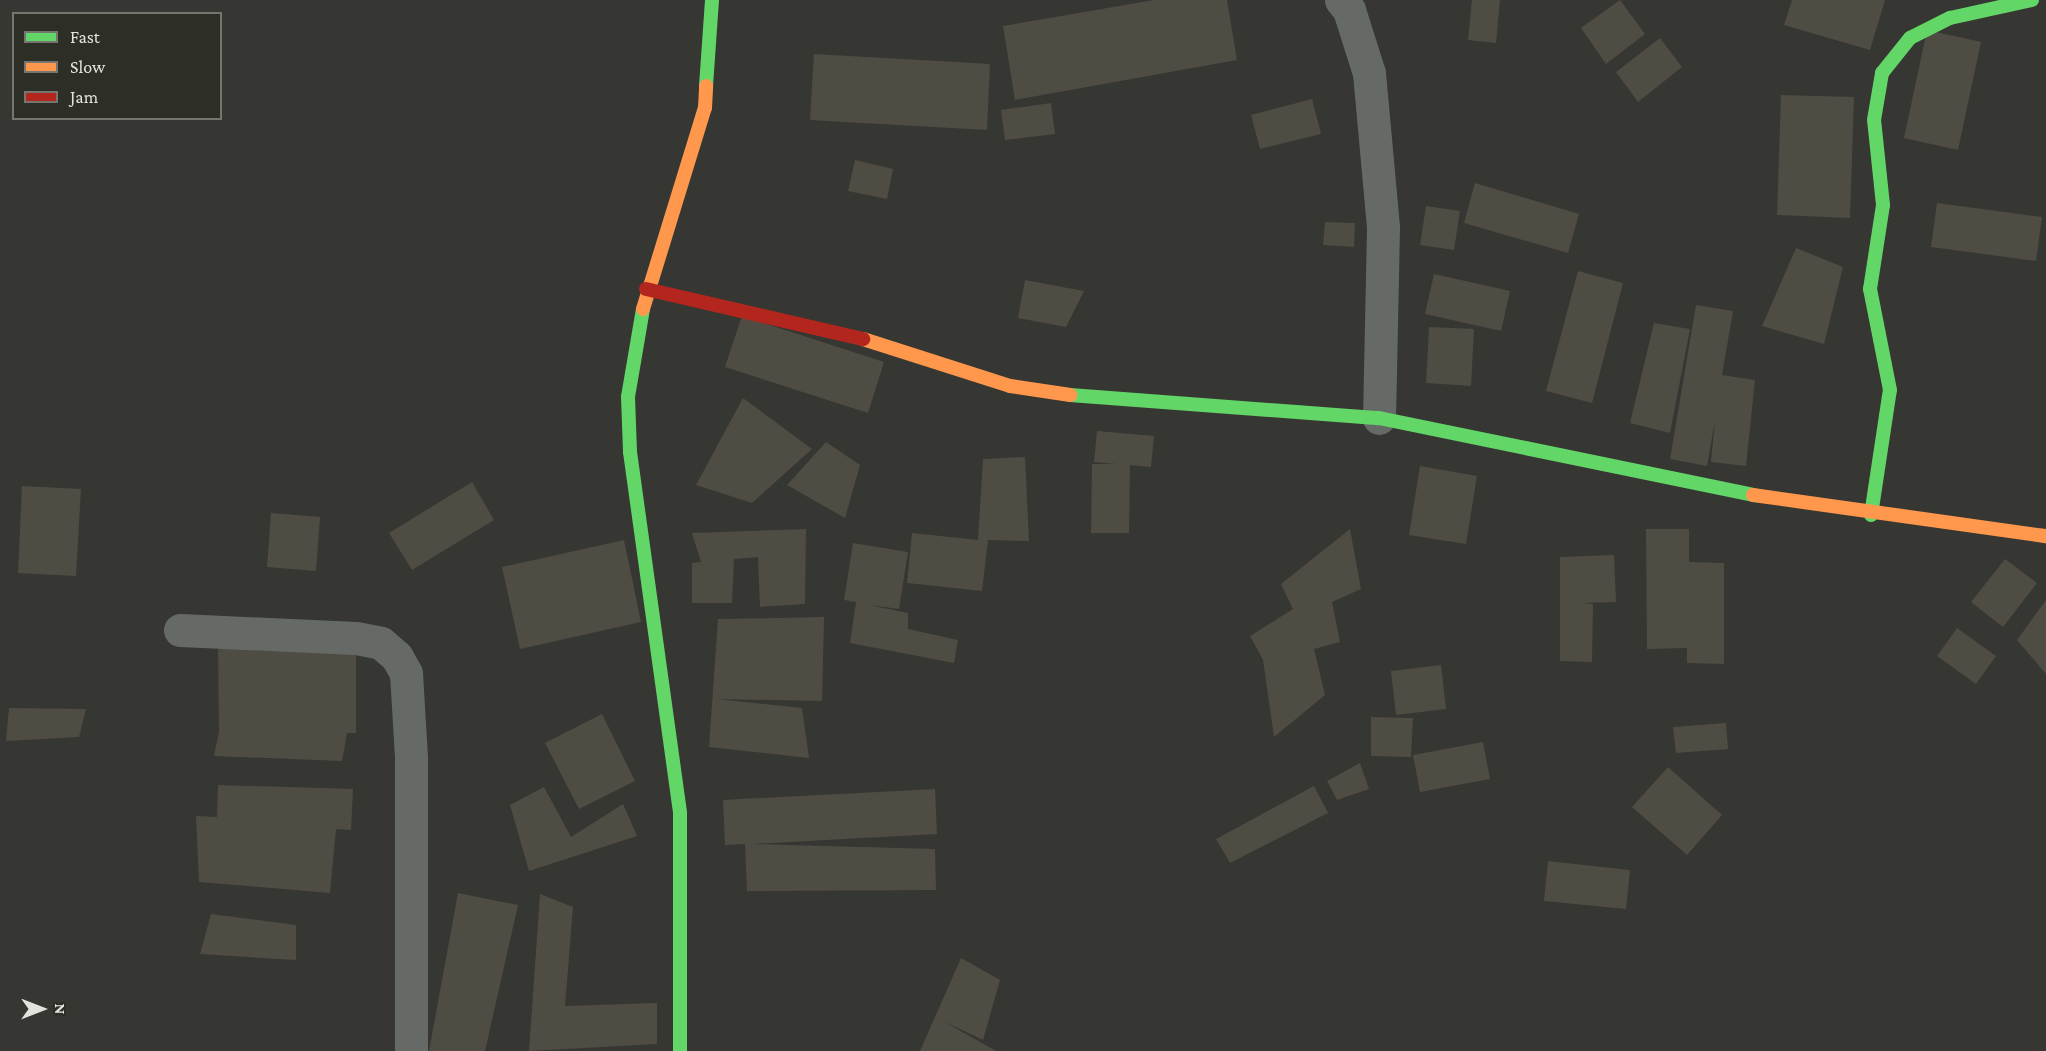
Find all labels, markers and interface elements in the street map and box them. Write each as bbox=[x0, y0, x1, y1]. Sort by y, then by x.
legend bbox=[12, 12, 222, 120]
text: Fast bbox=[70, 27, 100, 47]
text: Slow bbox=[70, 57, 105, 77]
text: Jam bbox=[70, 87, 98, 107]
north arrow bbox=[12, 979, 72, 1039]
text: N bbox=[52, 1004, 69, 1014]

